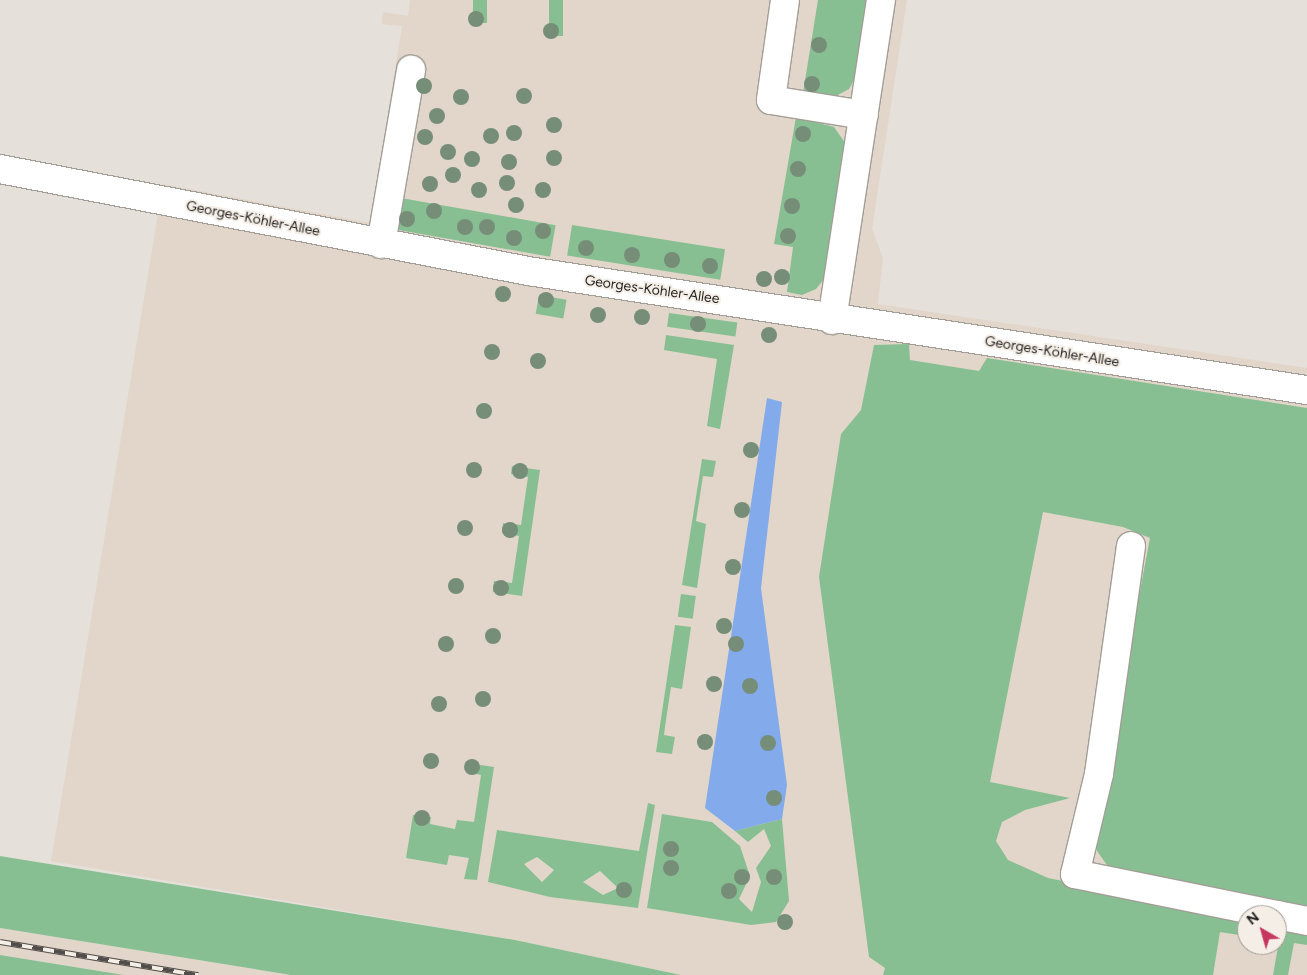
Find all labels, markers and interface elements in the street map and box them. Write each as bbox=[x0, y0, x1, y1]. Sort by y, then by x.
street label: Georges-Köhler-Allee bbox=[185, 198, 321, 240]
street label: Georges-Köhler-Allee bbox=[584, 272, 720, 308]
street label: Georges-Köhler-Allee bbox=[984, 333, 1120, 371]
north arrow bbox=[1237, 905, 1287, 955]
text: N bbox=[1244, 909, 1263, 929]

